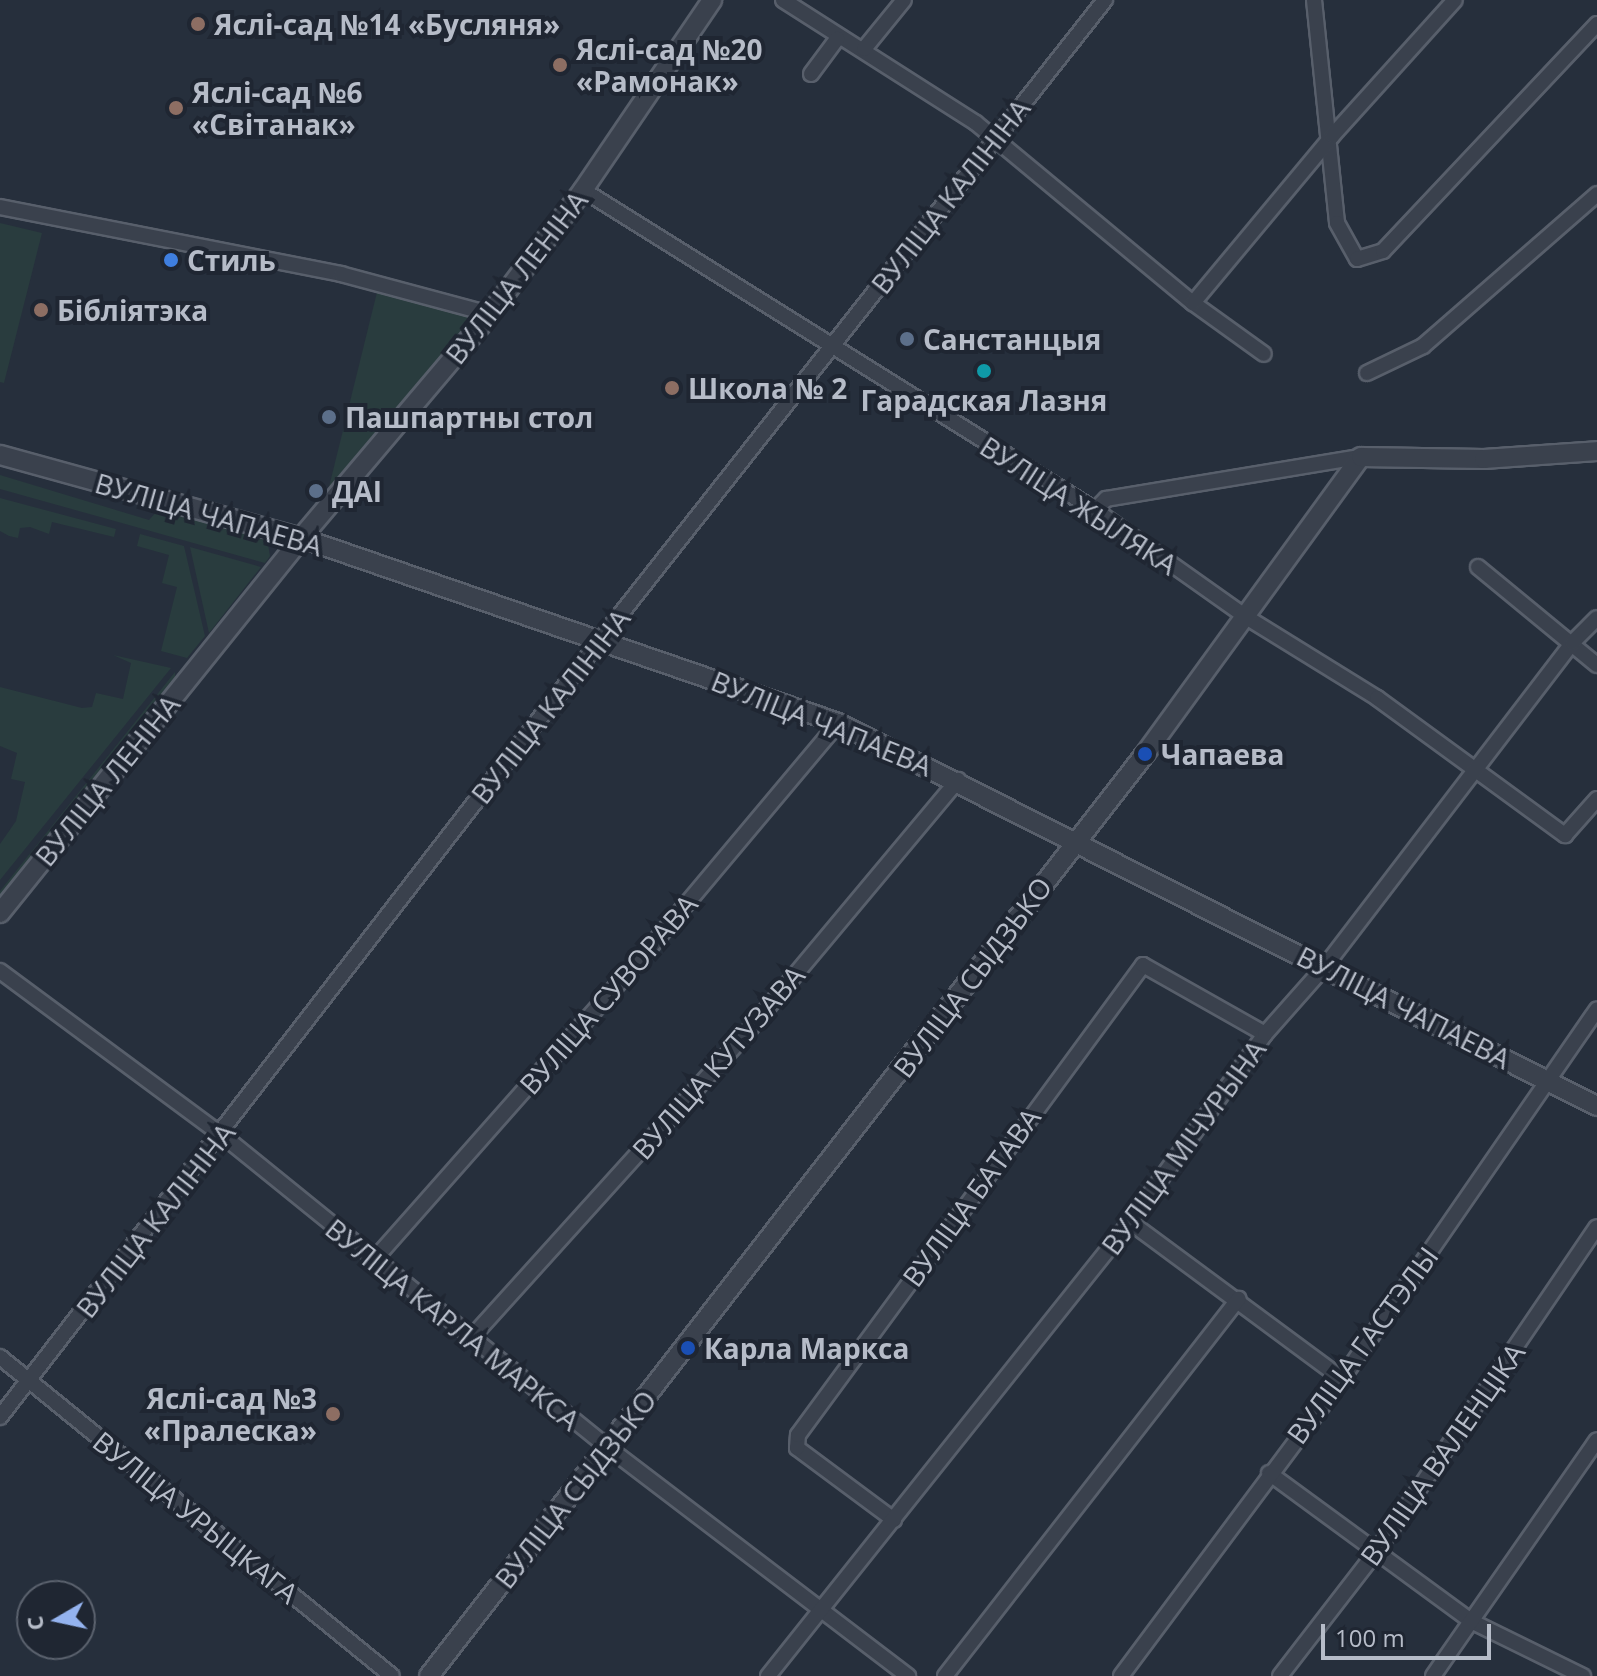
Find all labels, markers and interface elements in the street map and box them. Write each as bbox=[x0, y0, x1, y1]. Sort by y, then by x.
place label: Яслі-сад №14 «Бусляня» bbox=[214, 7, 560, 41]
marker: Яслі-сад №14 «Бусляня» bbox=[189, 15, 207, 33]
place label: Яслі-сад №20 «Рамонак» bbox=[576, 32, 763, 98]
marker: Яслі-сад №20 «Рамонак» bbox=[551, 56, 569, 74]
place label: Яслі-сад №6 «Світанак» bbox=[192, 75, 363, 141]
street label: ВУЛІЦА КАЛІНІНА bbox=[864, 92, 1036, 300]
marker: Яслі-сад №6 «Світанак» bbox=[167, 99, 185, 117]
street label: ВУЛІЦА ЛЕНІНА bbox=[438, 184, 594, 370]
place label: Стиль bbox=[187, 243, 276, 277]
marker: Стиль bbox=[162, 251, 180, 269]
place label: Бібліятэка bbox=[57, 293, 208, 327]
marker: Бібліятэка bbox=[32, 301, 50, 319]
place label: Санстанцыя bbox=[923, 322, 1101, 356]
marker: Санстанцыя bbox=[898, 330, 916, 348]
marker: Гарадская Лазня bbox=[975, 362, 993, 380]
place label: Школа № 2 bbox=[688, 371, 847, 405]
marker: Школа № 2 bbox=[663, 379, 681, 397]
place label: Гарадская Лазня bbox=[861, 383, 1107, 417]
place label: Пашпартны стол bbox=[345, 400, 593, 434]
marker: Пашпартны стол bbox=[320, 408, 338, 426]
street label: ВУЛІЦА ЖЫЛЯКА bbox=[974, 429, 1184, 581]
street label: ВУЛІЦА ЧАПАЕВА bbox=[91, 465, 327, 563]
place label: ДАІ bbox=[332, 474, 382, 508]
marker: ДАІ bbox=[307, 482, 325, 500]
street label: ВУЛІЦА КАЛІНІНА bbox=[464, 602, 636, 810]
street label: ВУЛІЦА ЧАПАЕВА bbox=[707, 663, 937, 783]
street label: ВУЛІЦА ЛЕНІНА bbox=[28, 688, 186, 872]
place label: Чапаева bbox=[1161, 737, 1285, 771]
marker: Чапаева bbox=[1136, 745, 1154, 763]
street label: ВУЛІЦА СЫДЗЬКО bbox=[886, 870, 1058, 1084]
street label: ВУЛІЦА СУВОРАВА bbox=[512, 887, 704, 1101]
street label: ВУЛІЦА ЧАПАЕВА bbox=[1292, 939, 1516, 1075]
street label: ВУЛІЦА КУТУЗАВА bbox=[625, 958, 811, 1166]
street label: ВУЛІЦА МІЧУРЫНА bbox=[1094, 1033, 1272, 1261]
street label: ВУЛІЦА БАТАВА bbox=[895, 1101, 1047, 1293]
street label: ВУЛІЦА КАЛІНІНА bbox=[69, 1116, 241, 1324]
street label: ВУЛІЦА КАРЛА МАРКСА bbox=[319, 1211, 587, 1437]
street label: ВУЛІЦА ГАСТЭЛЫ bbox=[1279, 1240, 1445, 1450]
place label: Карла Маркса bbox=[704, 1331, 909, 1365]
street label: ВУЛІЦА ВАЛЕНЦІКА bbox=[1353, 1336, 1531, 1572]
marker: Карла Маркса bbox=[679, 1339, 697, 1357]
place label: Яслі-сад №3 «Пралеска» bbox=[144, 1381, 317, 1447]
street label: ВУЛІЦА СЫДЗЬКО bbox=[487, 1383, 663, 1595]
marker: Яслі-сад №3 «Пралеска» bbox=[324, 1405, 342, 1423]
street label: ВУЛІЦА УРЫЦКАГА bbox=[87, 1424, 305, 1610]
north arrow bbox=[16, 1580, 96, 1660]
scale bar bbox=[1325, 1608, 1495, 1658]
text: С bbox=[18, 1614, 50, 1633]
text: 100 m bbox=[1335, 1621, 1405, 1654]

